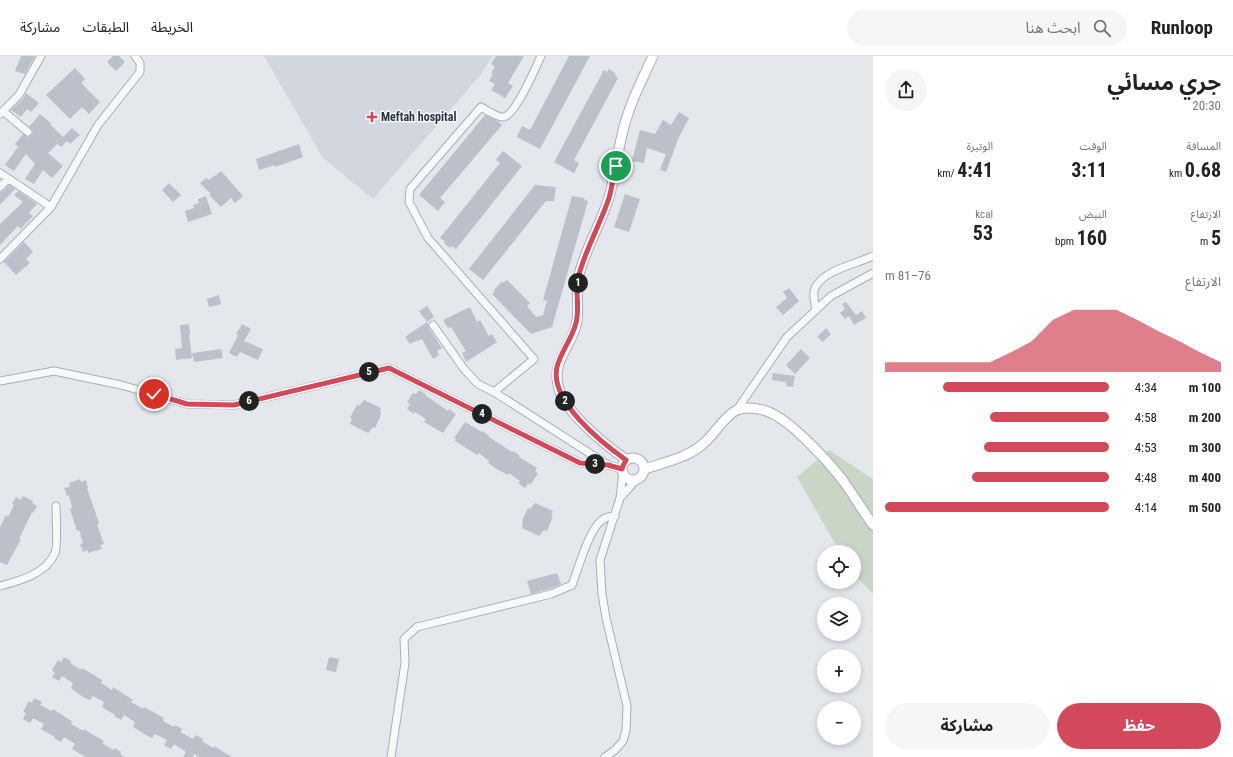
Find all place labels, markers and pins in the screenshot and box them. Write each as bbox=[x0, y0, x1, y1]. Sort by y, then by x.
place label: Meftah hospital bbox=[381, 110, 456, 124]
marker: Meftah hospital bbox=[366, 111, 378, 123]
pin bbox=[599, 149, 633, 183]
pin: 1 bbox=[568, 273, 588, 293]
pin: 5 bbox=[359, 362, 379, 382]
pin bbox=[137, 377, 171, 411]
pin: 6 bbox=[239, 391, 259, 411]
pin: 2 bbox=[555, 391, 575, 411]
pin: 4 bbox=[472, 404, 492, 424]
pin: 3 bbox=[585, 454, 605, 474]

